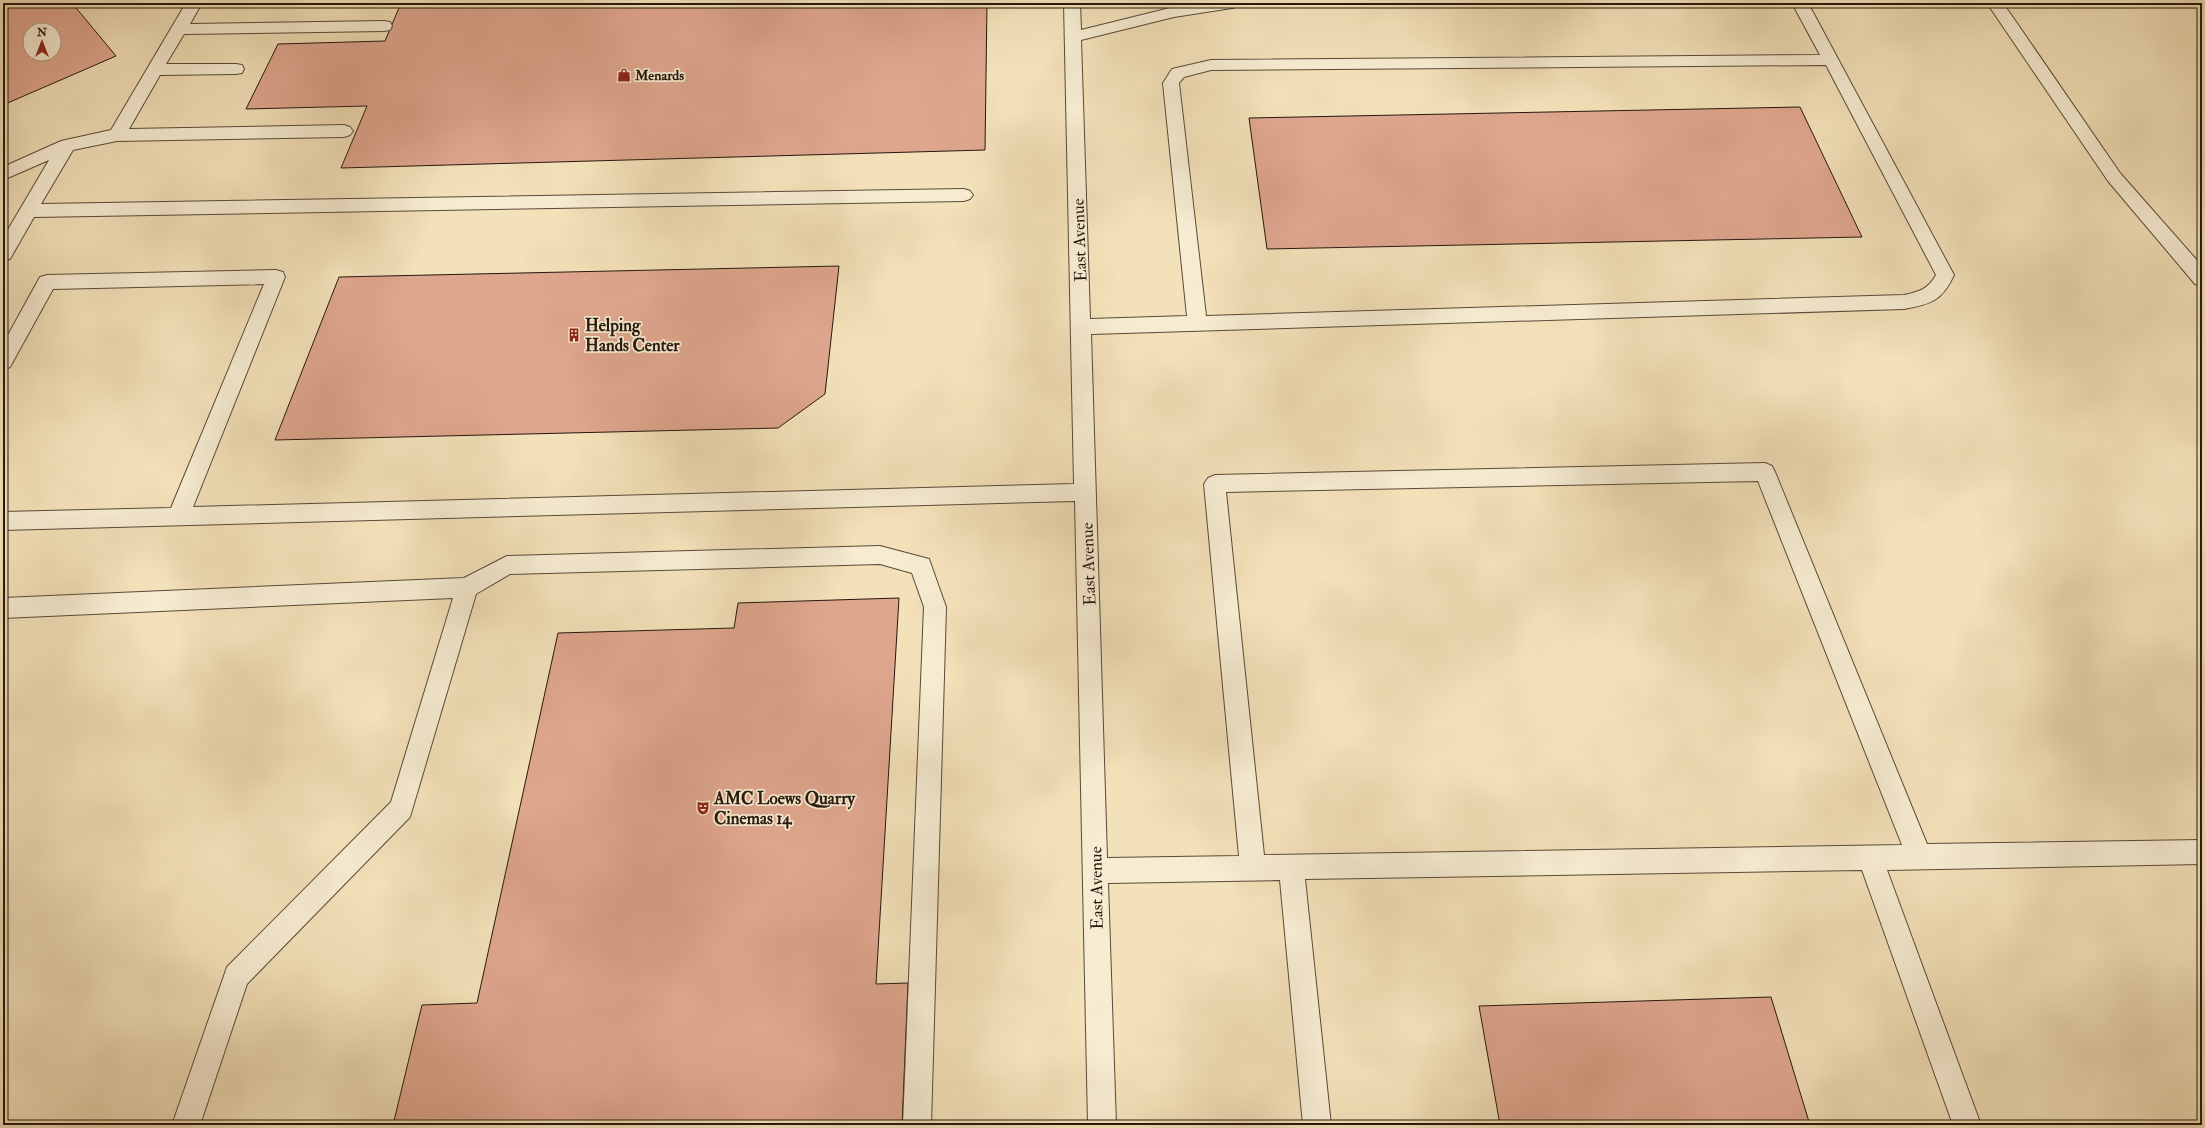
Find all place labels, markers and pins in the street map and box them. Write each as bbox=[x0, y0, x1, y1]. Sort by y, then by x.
shop icon: Menards bbox=[616, 67, 632, 83]
place label: Menards bbox=[634, 67, 684, 84]
place label: Helping Hands Center bbox=[585, 315, 680, 356]
building icon: Helping Hands Center bbox=[566, 327, 582, 343]
place label: AMC Loews Quarry Cinemas 14 bbox=[713, 788, 855, 829]
theatre icon: AMC Loews Quarry Cinemas 14 bbox=[695, 800, 711, 816]

